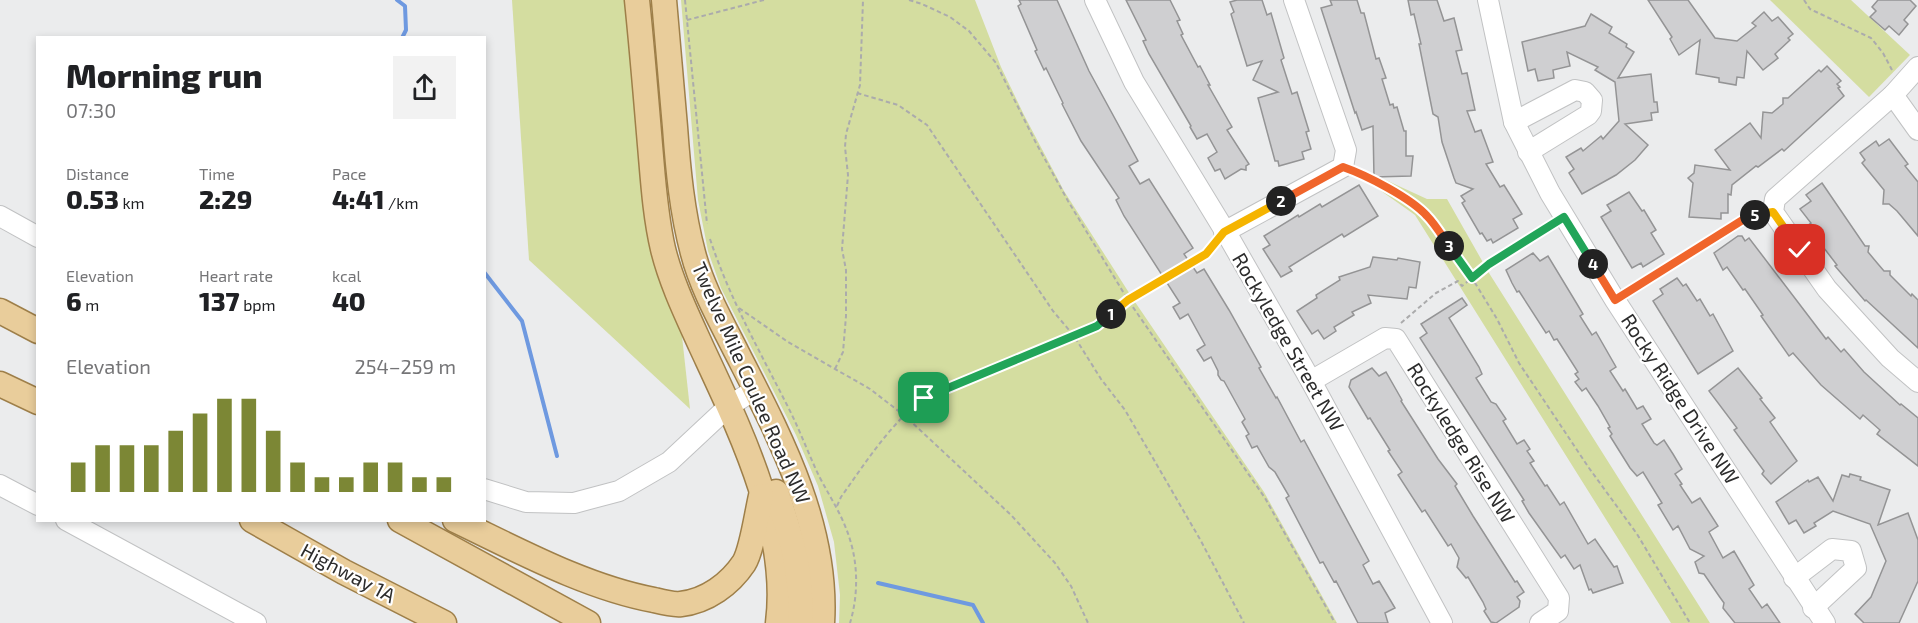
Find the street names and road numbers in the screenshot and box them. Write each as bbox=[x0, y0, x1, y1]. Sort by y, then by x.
street label: Rockyledge Street NW bbox=[1228, 248, 1350, 435]
street label: Twelve Mile Coulee Road NW bbox=[688, 258, 816, 507]
street label: Rocky Ridge Drive NW bbox=[1617, 309, 1745, 488]
street label: Rockyledge Rise NW bbox=[1403, 358, 1521, 527]
street label: Highway 1A bbox=[297, 537, 400, 607]

